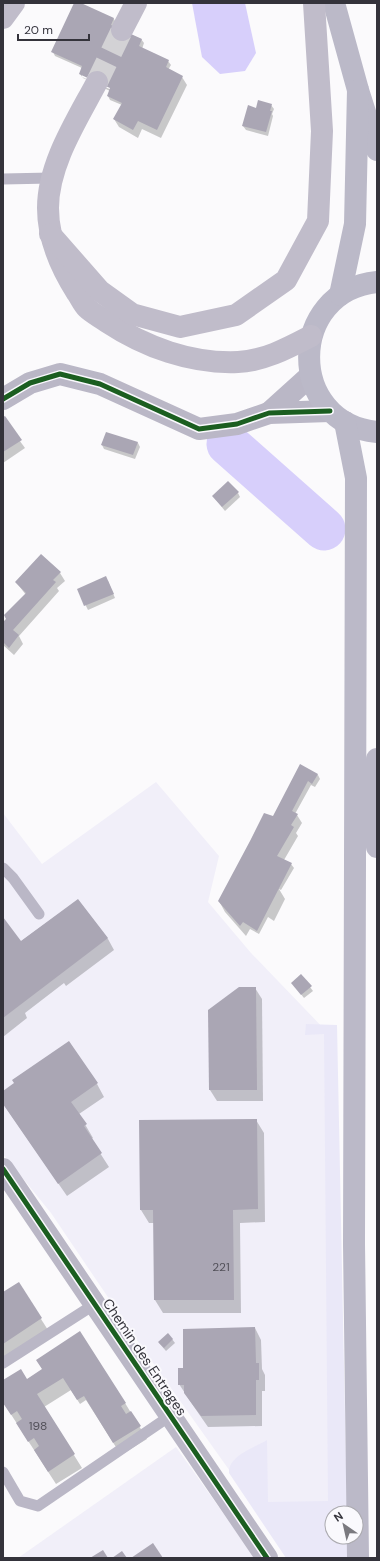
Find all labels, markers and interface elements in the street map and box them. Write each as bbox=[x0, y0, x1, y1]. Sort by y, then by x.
scale bar bbox=[18, 16, 89, 42]
text: 20 m bbox=[24, 22, 53, 38]
house number: 221 bbox=[212, 1259, 230, 1275]
street label: Chemin des Entrages bbox=[99, 1295, 191, 1419]
house number: 198 bbox=[29, 1418, 47, 1434]
north arrow bbox=[324, 1505, 364, 1545]
text: N bbox=[331, 1509, 346, 1525]

